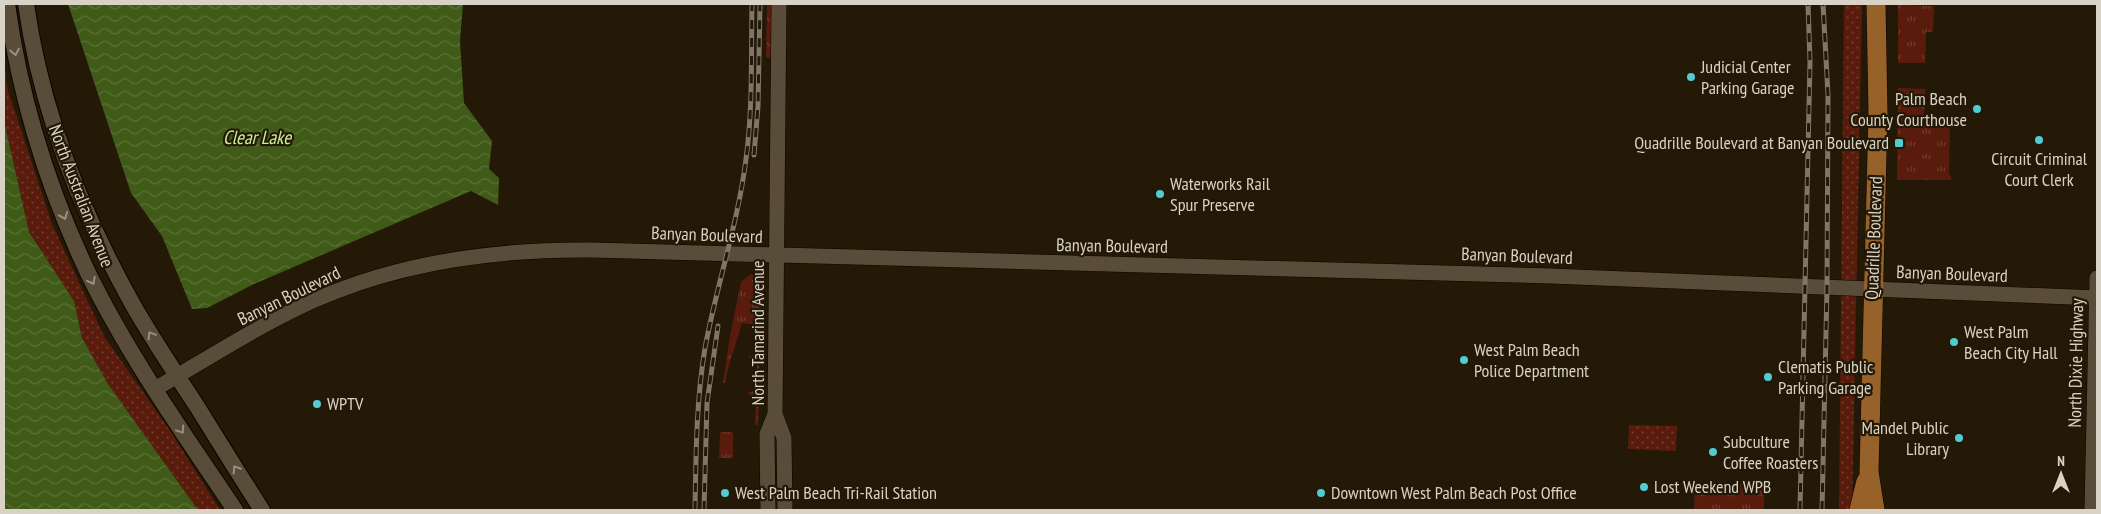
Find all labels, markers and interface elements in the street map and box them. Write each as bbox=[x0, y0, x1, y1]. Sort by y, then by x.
one-way arrow bbox=[10, 47, 20, 56]
place label: Judicial Center Parking Garage bbox=[1700, 55, 1795, 99]
marker: Judicial Center Parking Garage bbox=[1685, 71, 1697, 83]
place label: Palm Beach County Courthouse bbox=[1850, 87, 1967, 131]
marker: Palm Beach County Courthouse bbox=[1971, 103, 1983, 115]
street label: North Australian Avenue bbox=[44, 121, 119, 270]
water label: Clear Lake bbox=[223, 125, 292, 149]
place label: Quadrille Boulevard at Banyan Boulevard bbox=[1634, 131, 1889, 154]
marker: Circuit Criminal Court Clerk bbox=[2033, 134, 2045, 146]
marker: Quadrille Boulevard at Banyan Boulevard bbox=[1893, 137, 1905, 149]
place label: Circuit Criminal Court Clerk bbox=[1991, 147, 2088, 191]
place label: Waterworks Rail Spur Preserve bbox=[1170, 172, 1271, 216]
street label: Quadrille Boulevard bbox=[1860, 176, 1887, 300]
marker: Waterworks Rail Spur Preserve bbox=[1154, 188, 1166, 200]
one-way arrow bbox=[58, 212, 68, 220]
street label: Banyan Boulevard bbox=[651, 221, 763, 248]
street label: Banyan Boulevard bbox=[1056, 233, 1168, 258]
street label: Banyan Boulevard bbox=[1461, 242, 1573, 269]
street label: North Tamarind Avenue bbox=[746, 260, 769, 406]
street label: Banyan Boulevard bbox=[1896, 260, 2008, 287]
street label: Banyan Boulevard bbox=[234, 261, 344, 330]
one-way arrow bbox=[86, 275, 96, 284]
street label: North Dixie Highway bbox=[2063, 298, 2088, 428]
place label: West Palm Beach City Hall bbox=[1964, 320, 2058, 364]
one-way arrow bbox=[148, 331, 158, 340]
marker: West Palm Beach City Hall bbox=[1948, 336, 1960, 348]
place label: West Palm Beach Police Department bbox=[1474, 338, 1589, 382]
marker: West Palm Beach Police Department bbox=[1458, 354, 1470, 366]
place label: Clematis Public Parking Garage bbox=[1778, 355, 1874, 399]
marker: Clematis Public Parking Garage bbox=[1762, 371, 1774, 383]
place label: WPTV bbox=[327, 392, 364, 415]
marker: WPTV bbox=[311, 398, 323, 410]
place label: Mandel Public Library bbox=[1861, 416, 1950, 460]
one-way arrow bbox=[175, 425, 184, 434]
place label: Subculture Coffee Roasters bbox=[1723, 430, 1818, 474]
marker: Mandel Public Library bbox=[1953, 432, 1965, 444]
marker: Subculture Coffee Roasters bbox=[1707, 446, 1719, 458]
north arrow bbox=[2036, 449, 2086, 499]
text: N bbox=[2057, 452, 2065, 470]
one-way arrow bbox=[232, 465, 242, 474]
place label: Lost Weekend WPB bbox=[1654, 475, 1771, 498]
place label: West Palm Beach Tri-Rail Station bbox=[735, 481, 937, 504]
place label: Downtown West Palm Beach Post Office bbox=[1331, 481, 1577, 504]
marker: Lost Weekend WPB bbox=[1638, 481, 1650, 493]
marker: West Palm Beach Tri-Rail Station bbox=[719, 487, 731, 499]
marker: Downtown West Palm Beach Post Office bbox=[1315, 487, 1327, 499]

